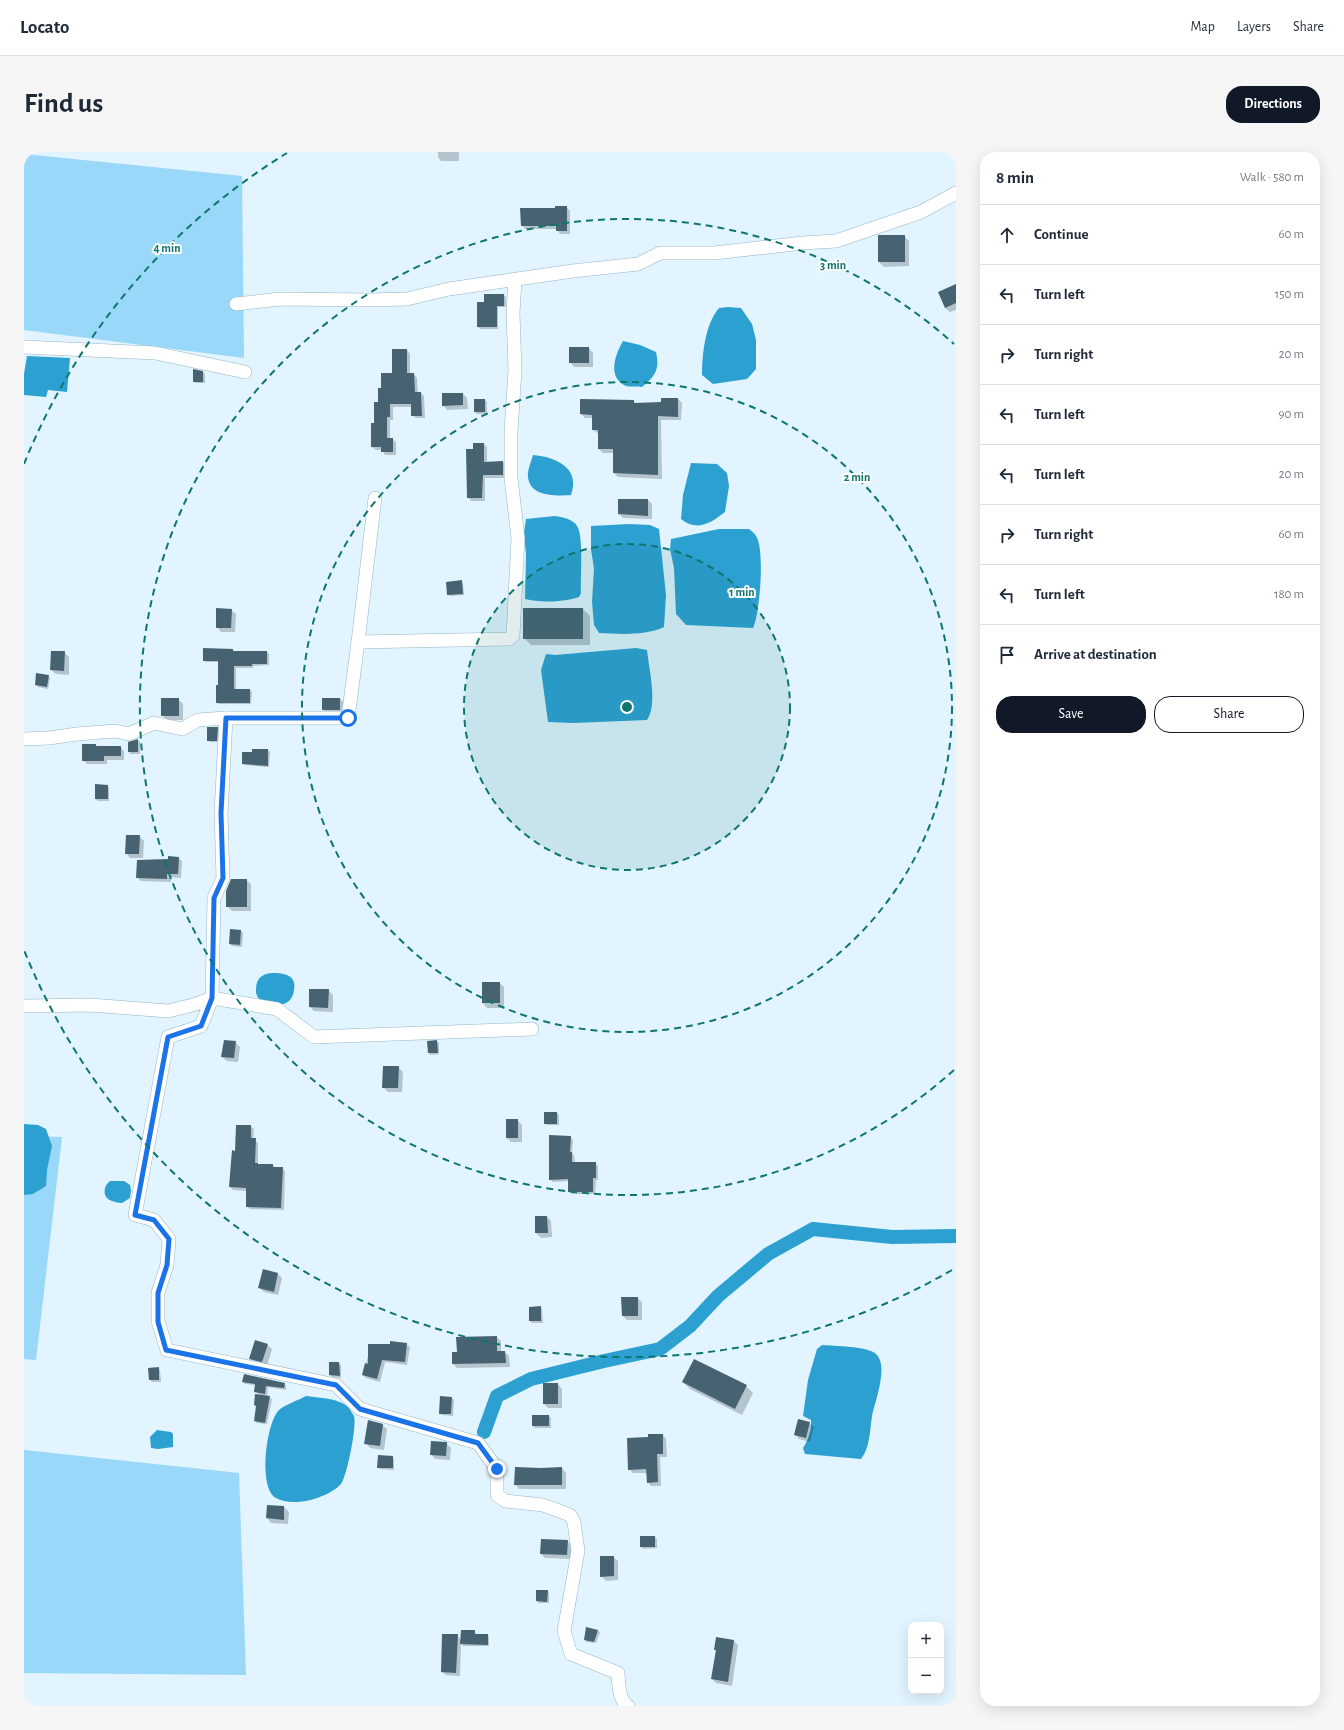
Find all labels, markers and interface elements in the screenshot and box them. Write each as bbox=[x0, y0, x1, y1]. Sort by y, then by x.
text: Locato bbox=[20, 18, 69, 37]
text: Map bbox=[1190, 20, 1215, 34]
text: Layers bbox=[1237, 20, 1271, 34]
text: Share bbox=[1293, 20, 1324, 34]
button: Directions bbox=[1226, 86, 1320, 123]
text: Find us bbox=[24, 90, 103, 118]
text: 8 min bbox=[996, 169, 1034, 186]
text: Walk · 580 m bbox=[1240, 171, 1304, 184]
icon: ahead bbox=[996, 224, 1018, 246]
text: Continue bbox=[1034, 227, 1089, 242]
text: 60 m bbox=[1278, 228, 1304, 241]
text: 4 min bbox=[153, 242, 181, 254]
text: 3 min bbox=[820, 259, 846, 271]
icon: left bbox=[996, 284, 1018, 306]
text: Turn left bbox=[1034, 287, 1085, 302]
text: 150 m bbox=[1275, 288, 1304, 301]
icon: right bbox=[996, 344, 1018, 366]
text: Turn right bbox=[1034, 347, 1093, 362]
text: 20 m bbox=[1279, 348, 1304, 361]
icon: left bbox=[996, 404, 1018, 426]
text: Turn left bbox=[1034, 407, 1085, 422]
text: 90 m bbox=[1278, 408, 1304, 421]
icon: left bbox=[996, 464, 1018, 486]
text: Turn left bbox=[1034, 467, 1085, 482]
text: 20 m bbox=[1279, 468, 1304, 481]
text: 2 min bbox=[844, 471, 870, 483]
icon: right bbox=[996, 524, 1018, 546]
text: Turn right bbox=[1034, 527, 1093, 542]
text: 60 m bbox=[1278, 528, 1304, 541]
icon: left bbox=[996, 584, 1018, 606]
text: 1 min bbox=[729, 586, 755, 598]
text: Turn left bbox=[1034, 587, 1085, 602]
text: 180 m bbox=[1274, 588, 1304, 601]
icon: arrive bbox=[996, 644, 1018, 666]
text: Arrive at destination bbox=[1034, 647, 1157, 662]
button: Save bbox=[996, 696, 1146, 733]
button: Share bbox=[1154, 696, 1304, 733]
centre of rings bbox=[620, 700, 634, 714]
route start bbox=[339, 709, 357, 727]
route end bbox=[488, 1460, 506, 1478]
map controls bbox=[908, 1622, 944, 1694]
button: + bbox=[908, 1622, 944, 1658]
button: − bbox=[908, 1658, 944, 1694]

